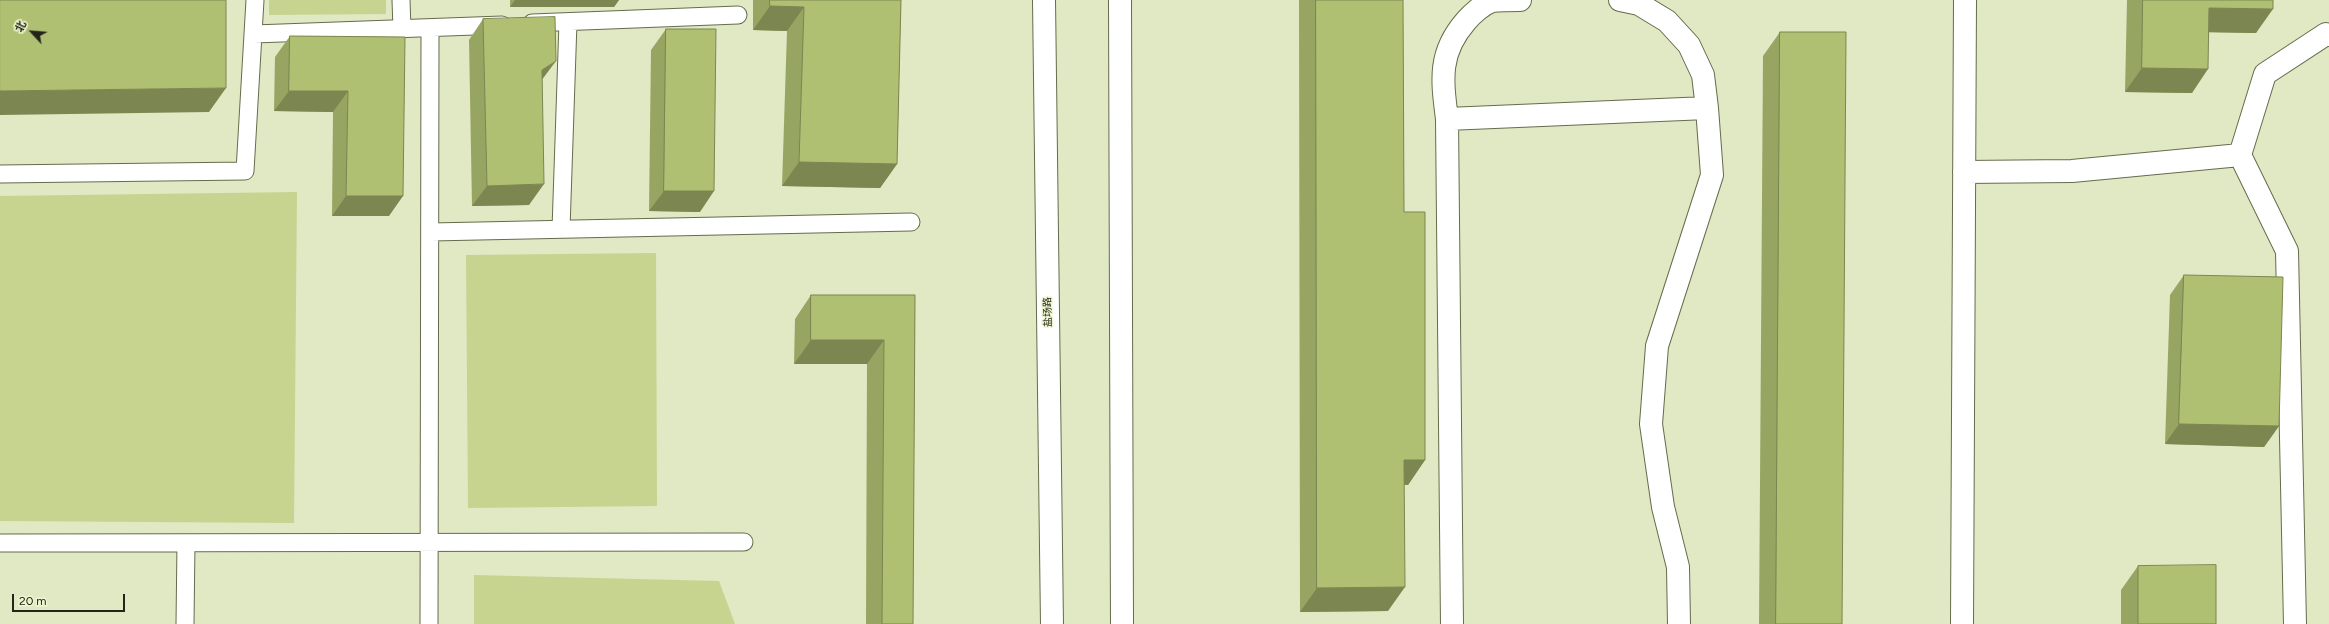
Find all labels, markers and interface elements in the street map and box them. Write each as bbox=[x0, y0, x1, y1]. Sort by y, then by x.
north arrow bbox=[12, 12, 52, 52]
text: 北 bbox=[13, 19, 29, 34]
street label: 盐场路 bbox=[1042, 297, 1054, 327]
scale bar bbox=[14, 586, 127, 612]
text: 20 m bbox=[19, 594, 47, 608]

